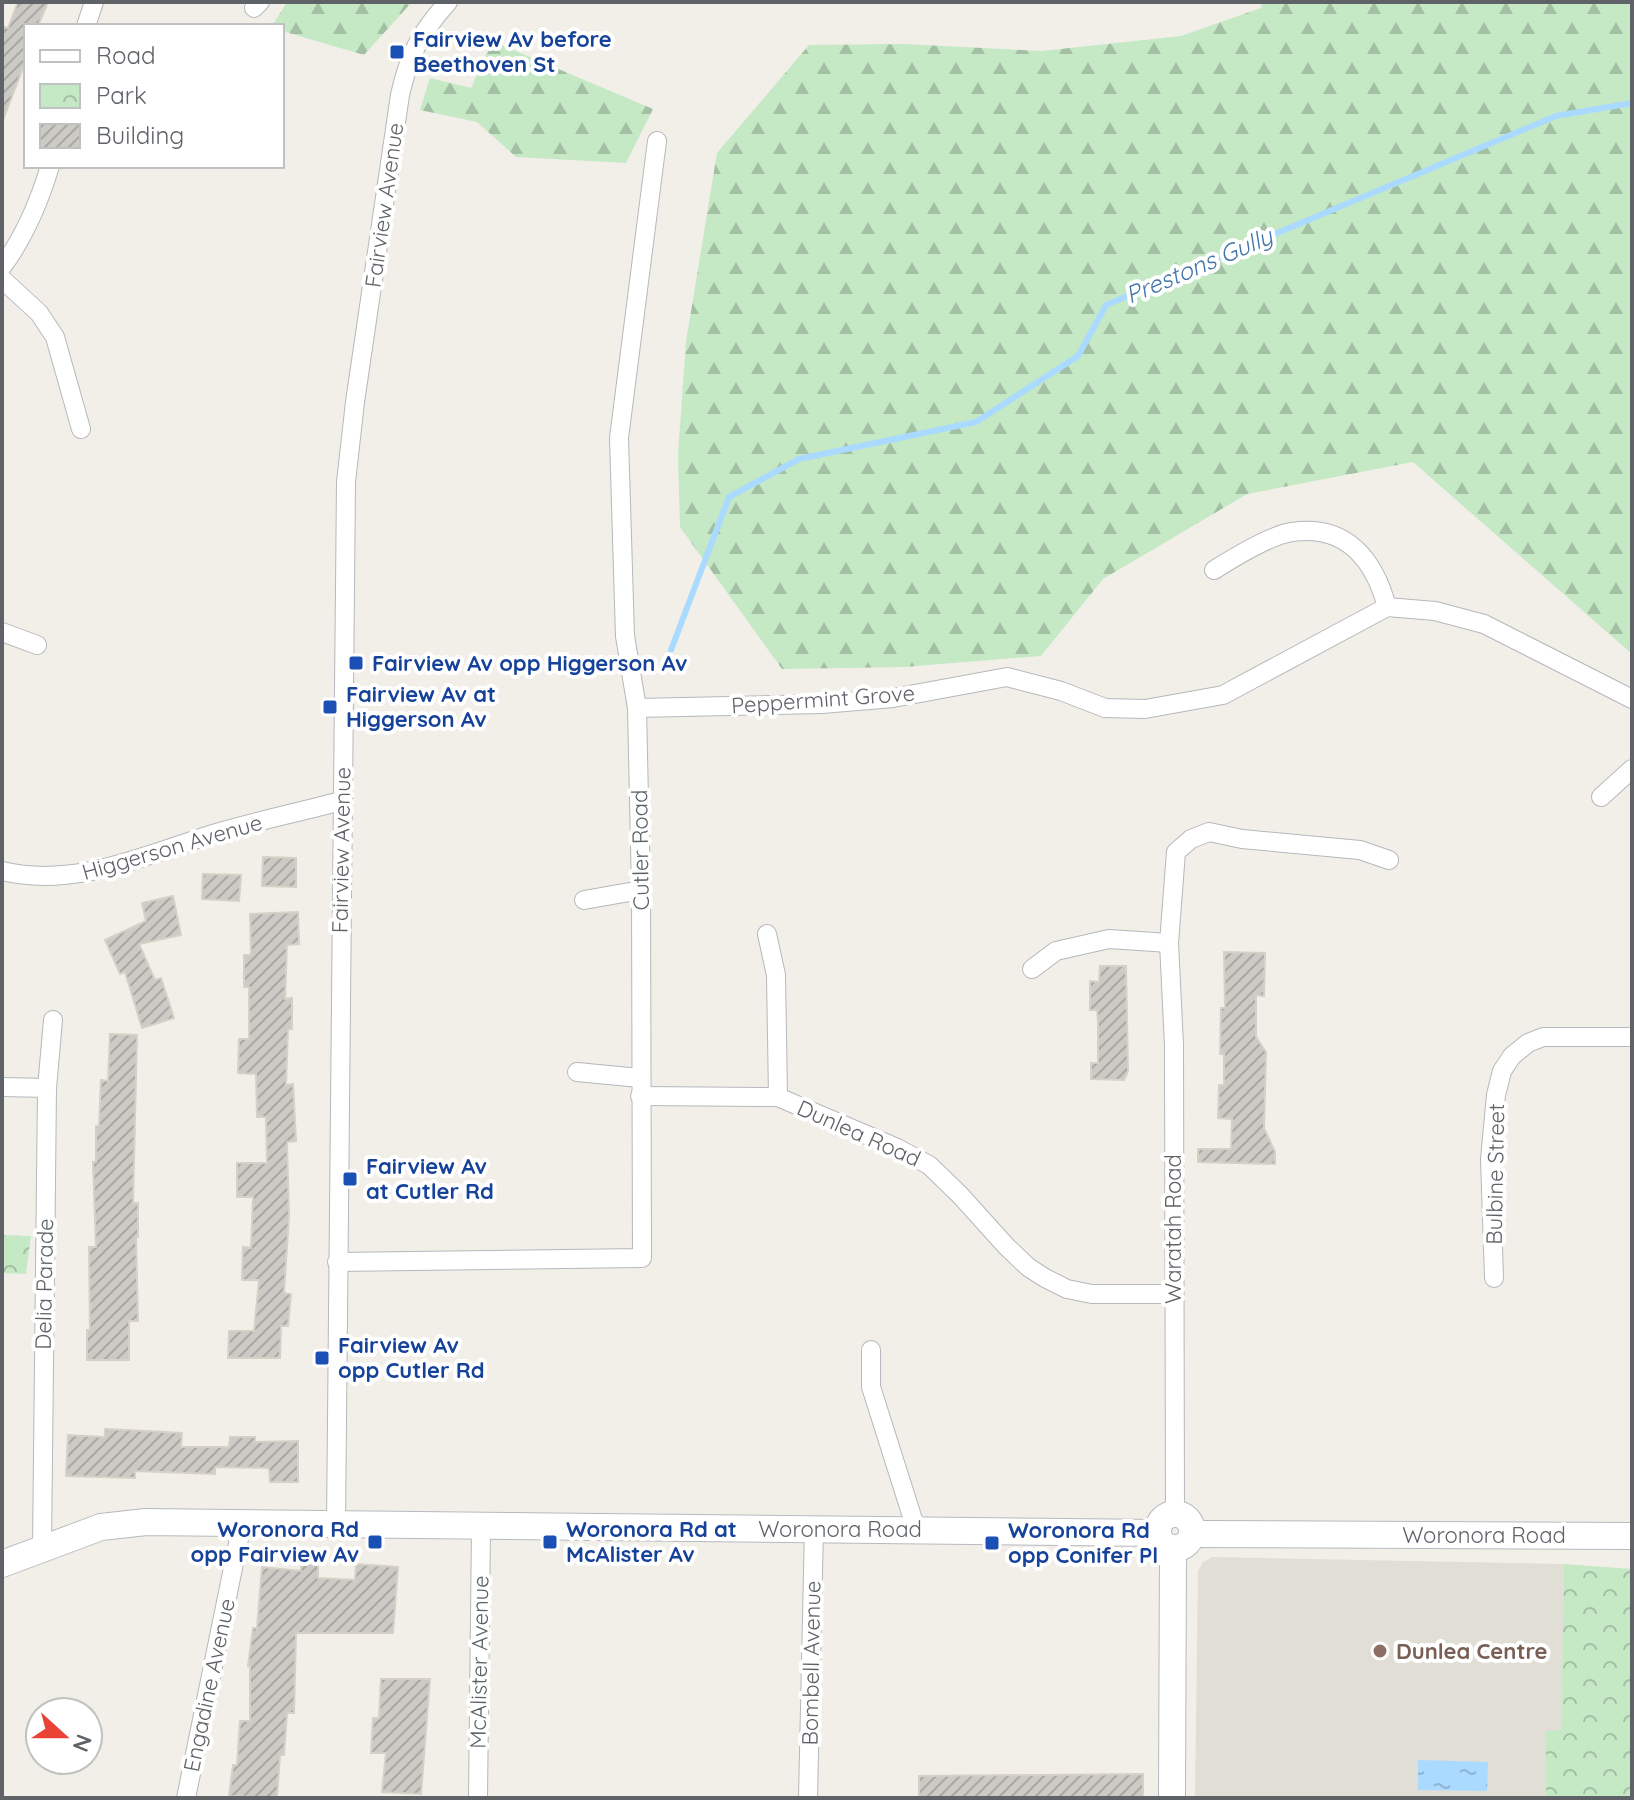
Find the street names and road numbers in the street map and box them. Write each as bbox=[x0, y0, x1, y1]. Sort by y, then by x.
street label: Fairview Avenue bbox=[359, 121, 409, 289]
street label: Peppermint Grove bbox=[730, 679, 916, 719]
street label: Fairview Avenue bbox=[326, 767, 356, 933]
street label: Cutler Road bbox=[625, 789, 655, 911]
street label: Higgerson Avenue bbox=[79, 808, 265, 886]
street label: Dunlea Road bbox=[793, 1093, 925, 1173]
street label: Bulbine Street bbox=[1480, 1103, 1510, 1245]
street label: Waratah Road bbox=[1159, 1154, 1187, 1304]
street label: Delia Parade bbox=[29, 1218, 59, 1350]
street label: Woronora Road bbox=[758, 1515, 922, 1543]
street label: Woronora Road bbox=[1402, 1521, 1566, 1549]
street label: McAlister Avenue bbox=[463, 1575, 495, 1749]
street label: Bombell Avenue bbox=[796, 1580, 826, 1746]
street label: Engadine Avenue bbox=[177, 1596, 241, 1774]

